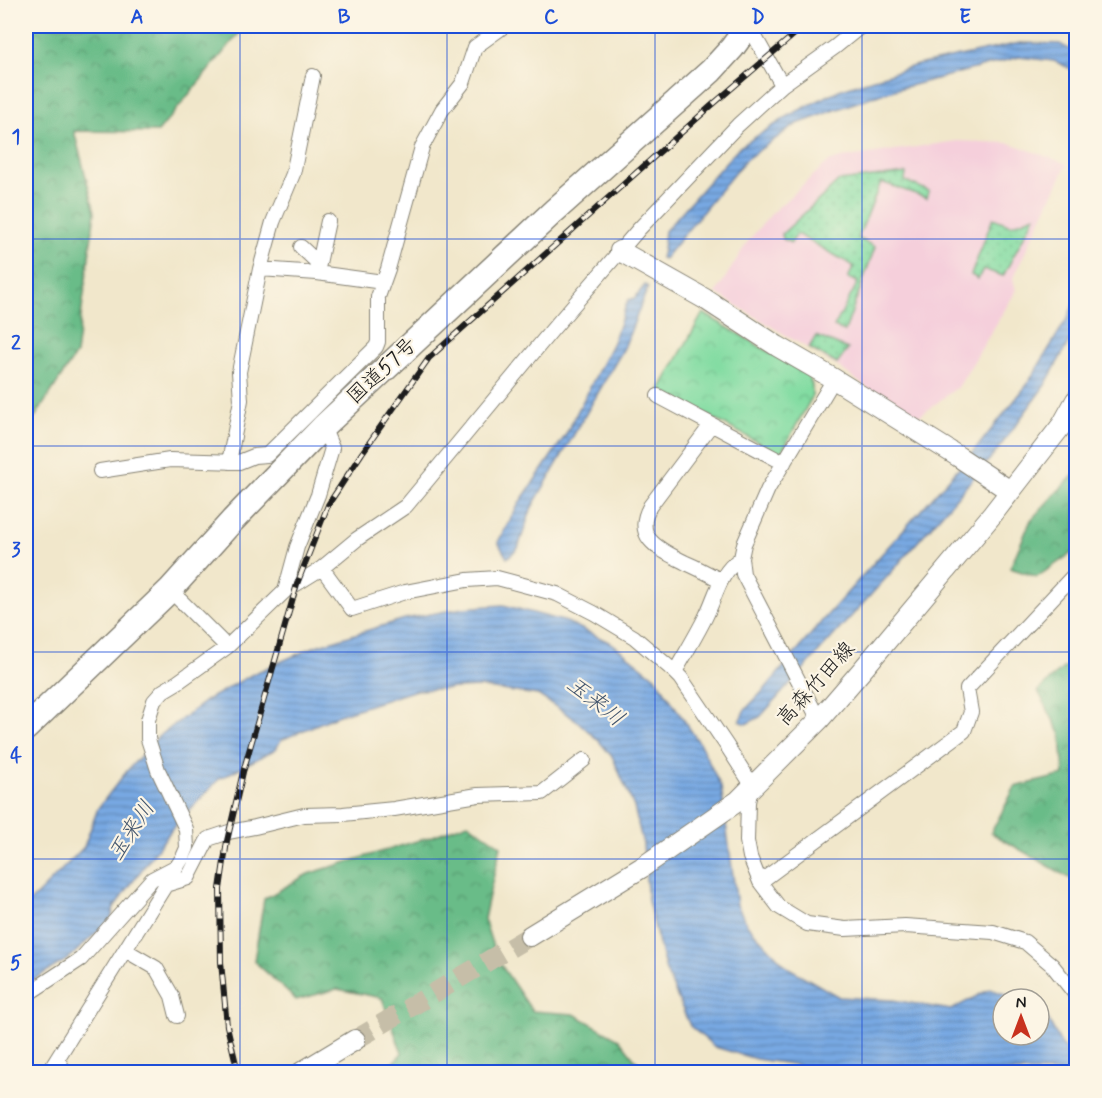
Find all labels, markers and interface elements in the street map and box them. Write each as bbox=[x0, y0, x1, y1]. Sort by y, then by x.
text: A bbox=[130, 4, 144, 31]
text: B bbox=[338, 4, 351, 31]
text: C bbox=[544, 4, 559, 31]
text: D bbox=[751, 4, 765, 31]
text: E bbox=[959, 4, 971, 31]
text: 1 bbox=[12, 124, 20, 151]
text: 2 bbox=[11, 330, 21, 357]
street label: 国道57号 bbox=[341, 331, 423, 411]
text: 3 bbox=[11, 537, 21, 564]
street label: 高森竹田線 bbox=[770, 636, 862, 732]
water label: 玉来川 bbox=[560, 671, 630, 733]
text: 4 bbox=[10, 743, 22, 770]
water label: 玉来川 bbox=[102, 796, 162, 866]
text: 5 bbox=[10, 950, 22, 977]
north arrow bbox=[991, 987, 1051, 1047]
text: N bbox=[1016, 993, 1026, 1014]

